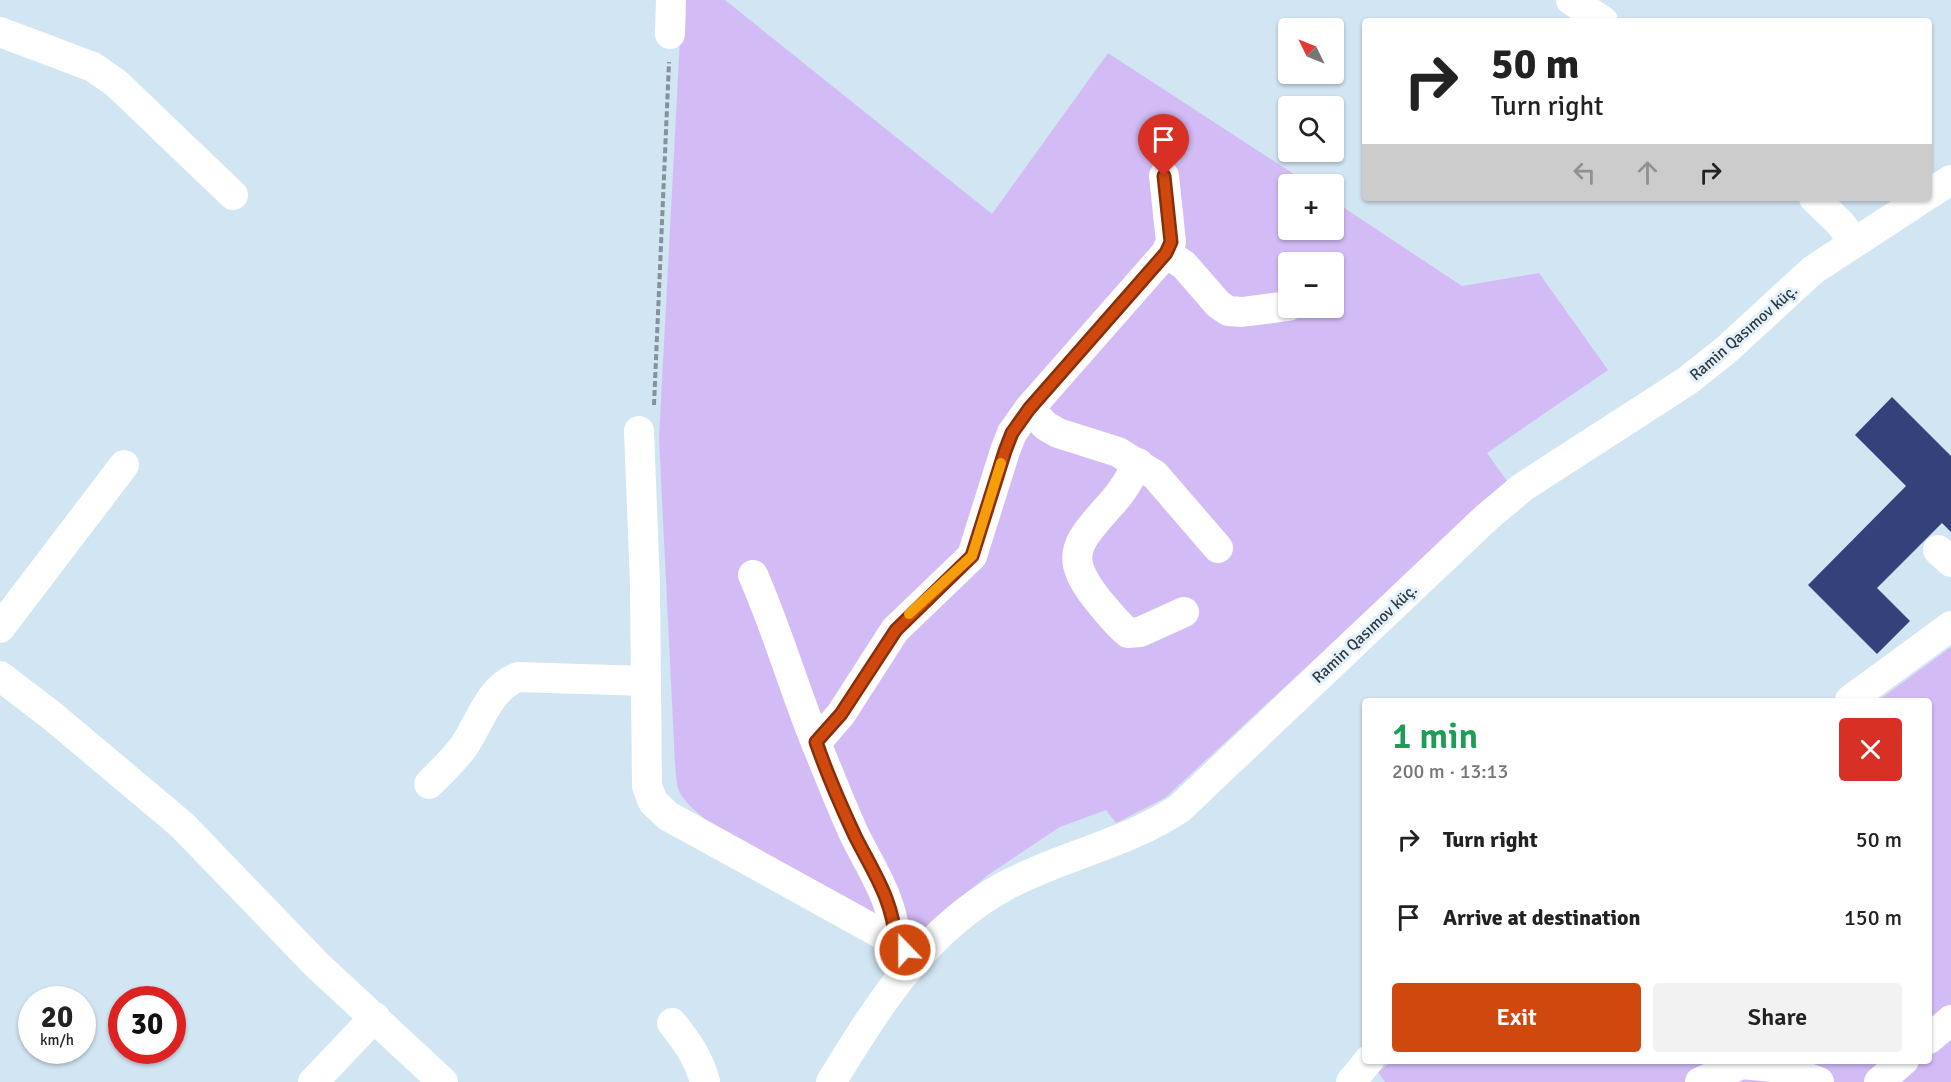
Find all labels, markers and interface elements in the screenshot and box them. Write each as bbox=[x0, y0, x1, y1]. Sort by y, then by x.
north arrow bbox=[1278, 18, 1344, 84]
map controls bbox=[1278, 18, 1344, 318]
text: 50 m bbox=[1491, 39, 1580, 90]
icon: right bbox=[1392, 42, 1470, 120]
text: Turn right bbox=[1491, 90, 1604, 123]
button: search bbox=[1278, 96, 1344, 162]
pin bbox=[1138, 114, 1189, 176]
icon: arrive bbox=[1147, 123, 1180, 156]
icon: left bbox=[1568, 156, 1601, 189]
icon: ahead bbox=[1631, 156, 1664, 189]
icon: right bbox=[1694, 156, 1727, 189]
button: + bbox=[1278, 174, 1344, 240]
button: − bbox=[1278, 252, 1344, 318]
street label: Ramin Qasımov küç. bbox=[1686, 280, 1802, 385]
street label: Ramin Qasımov küç. bbox=[1308, 580, 1421, 688]
text: 1 min bbox=[1392, 714, 1478, 759]
button: close bbox=[1839, 718, 1902, 781]
text: 200 m · 13:13 bbox=[1392, 759, 1508, 784]
icon: right bbox=[1392, 823, 1425, 856]
text: Turn right bbox=[1443, 826, 1538, 853]
text: 50 m bbox=[1856, 826, 1902, 853]
icon: arrive bbox=[1392, 901, 1425, 934]
text: Arrive at destination bbox=[1443, 904, 1640, 931]
text: 150 m bbox=[1844, 904, 1902, 931]
position arrow bbox=[873, 918, 937, 982]
button: Exit bbox=[1392, 983, 1641, 1052]
button: Share bbox=[1653, 983, 1902, 1052]
speed limit sign: 30 bbox=[108, 986, 186, 1064]
text: 20 bbox=[41, 999, 73, 1036]
text: km/h bbox=[40, 1031, 74, 1049]

